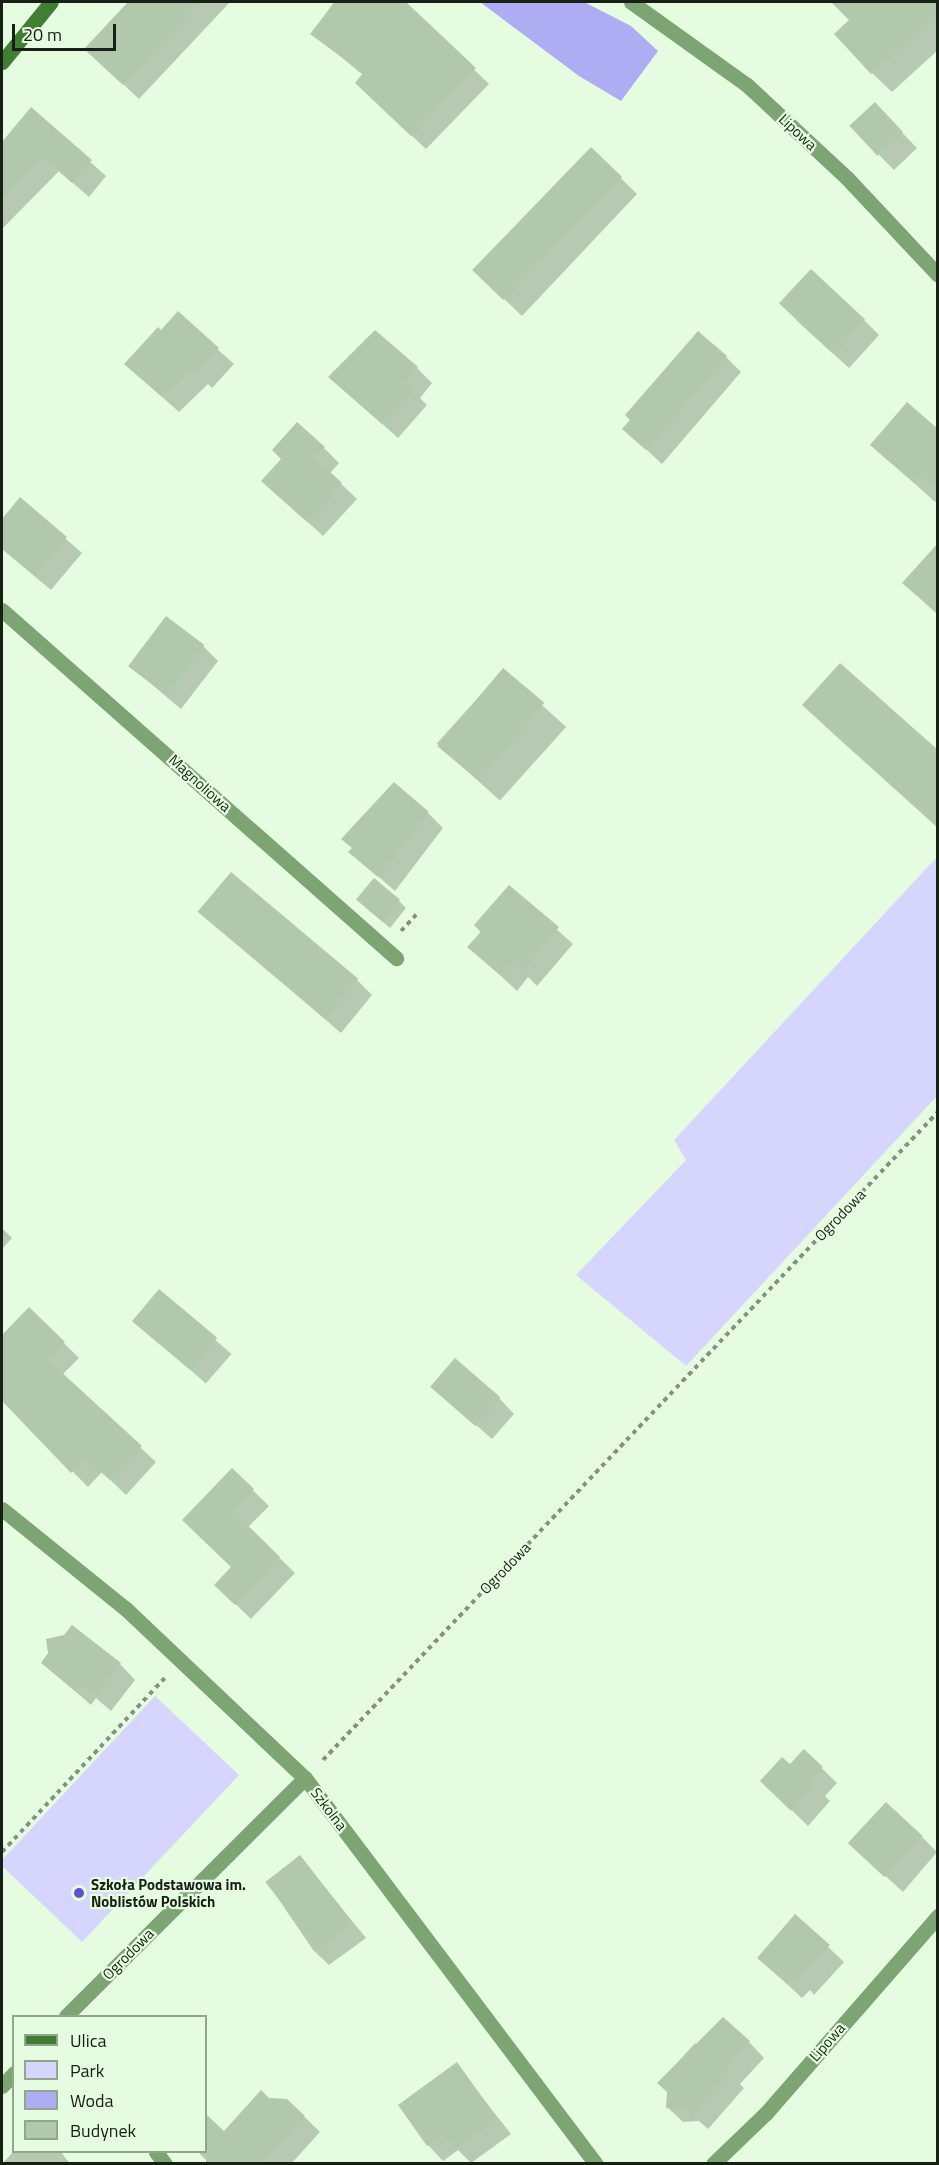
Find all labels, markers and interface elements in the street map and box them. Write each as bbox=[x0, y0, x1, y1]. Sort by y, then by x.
scale bar bbox=[15, 12, 118, 50]
text: 20 m bbox=[23, 21, 62, 48]
street label: Lipowa bbox=[775, 110, 821, 154]
street label: Magnoliowa bbox=[165, 750, 235, 816]
street label: Ogrodowa bbox=[811, 1185, 869, 1245]
street label: Ogrodowa bbox=[476, 1538, 534, 1598]
street label: Szkolna bbox=[307, 1784, 351, 1834]
place label: Szkoła Podstawowa im. Noblistów Polskich bbox=[91, 1875, 246, 1910]
marker: Szkoła Podstawowa im. Noblistów Polskich bbox=[72, 1886, 86, 1900]
street label: Ogrodowa bbox=[99, 1925, 157, 1983]
legend bbox=[12, 2015, 207, 2153]
street label: Lipowa bbox=[805, 2019, 849, 2065]
text: Ulica bbox=[70, 2027, 107, 2054]
text: Park bbox=[70, 2057, 104, 2084]
text: Woda bbox=[70, 2087, 114, 2114]
text: Budynek bbox=[70, 2117, 136, 2144]

